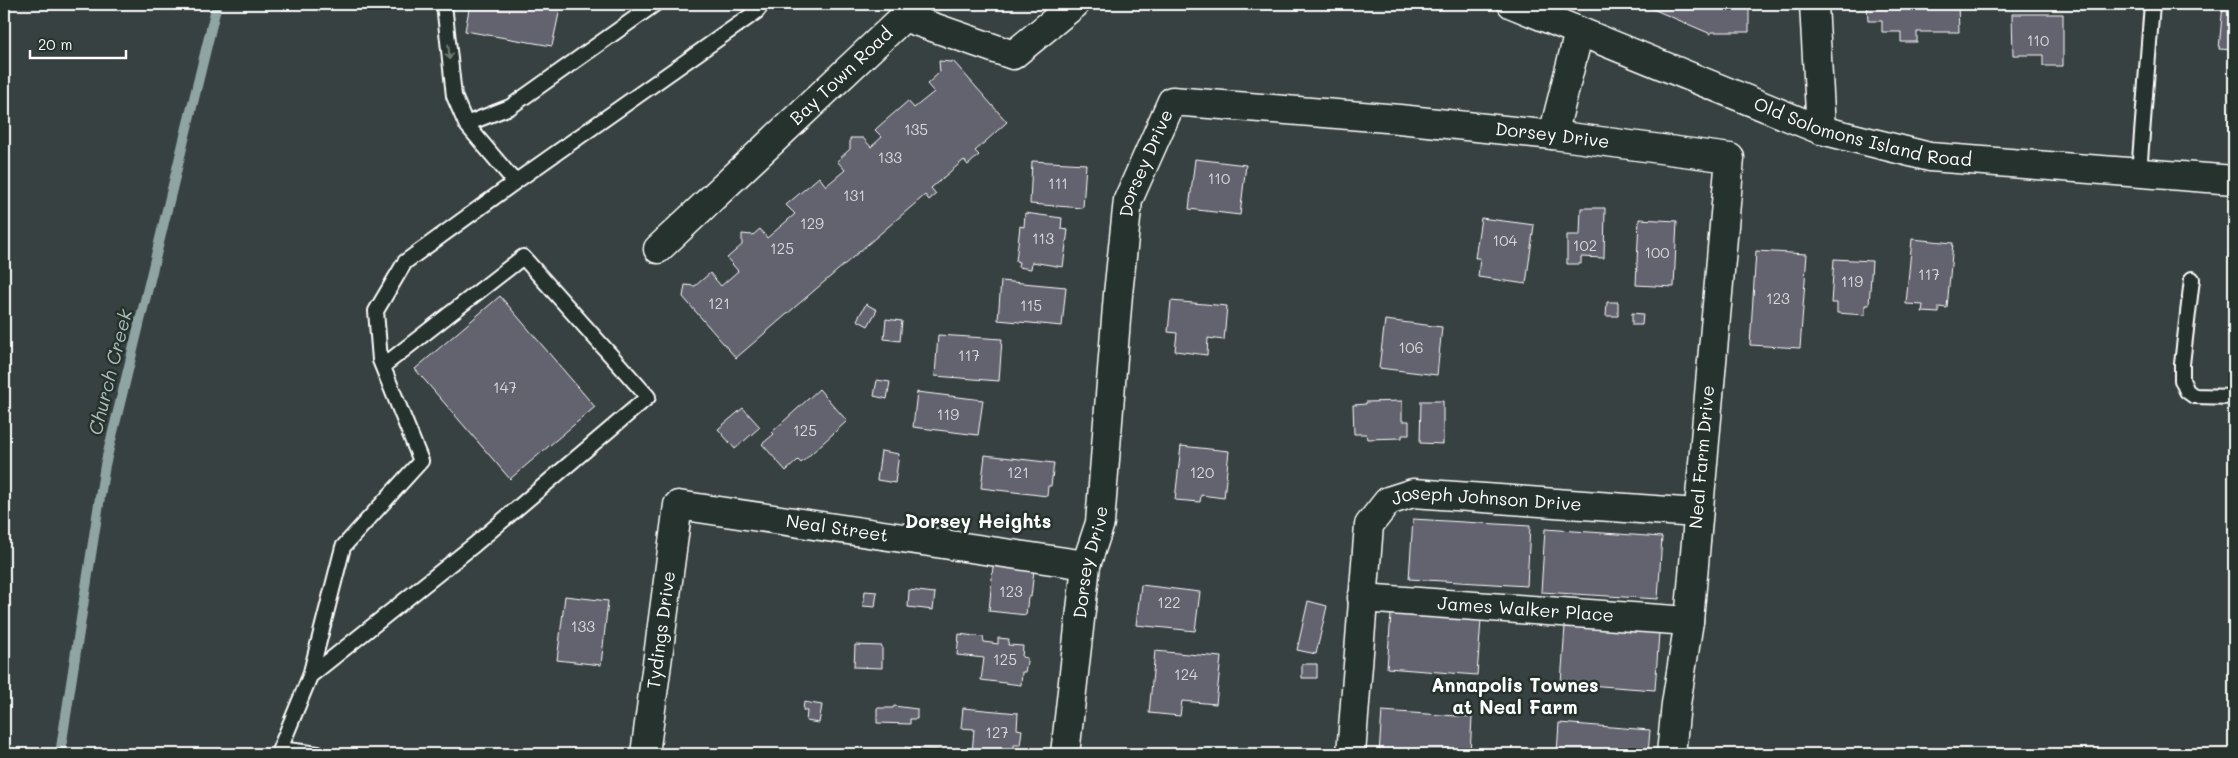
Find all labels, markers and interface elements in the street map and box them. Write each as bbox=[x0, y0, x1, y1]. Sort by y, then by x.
street label: Bay Town Road bbox=[784, 21, 897, 130]
scale bar bbox=[30, 28, 126, 60]
house number: 110 bbox=[2027, 30, 2049, 50]
text: 20 m bbox=[38, 34, 72, 54]
one-way arrow bbox=[444, 44, 454, 60]
street label: Old Solomons Island Road bbox=[1750, 91, 1973, 171]
street label: Dorsey Drive bbox=[1113, 105, 1178, 218]
street label: Dorsey Drive bbox=[1494, 116, 1611, 153]
house number: 135 bbox=[904, 119, 928, 139]
house number: 133 bbox=[878, 147, 902, 167]
house number: 110 bbox=[1208, 168, 1230, 188]
house number: 111 bbox=[1048, 173, 1068, 193]
house number: 131 bbox=[843, 185, 865, 205]
house number: 129 bbox=[800, 213, 824, 233]
house number: 113 bbox=[1032, 228, 1054, 248]
house number: 104 bbox=[1493, 230, 1518, 250]
house number: 102 bbox=[1573, 235, 1597, 255]
house number: 125 bbox=[770, 238, 794, 258]
house number: 100 bbox=[1644, 242, 1670, 262]
house number: 117 bbox=[1918, 264, 1940, 284]
house number: 119 bbox=[1841, 271, 1863, 291]
house number: 123 bbox=[1766, 288, 1790, 308]
house number: 121 bbox=[708, 293, 730, 313]
house number: 115 bbox=[1020, 295, 1042, 315]
water label: Church Creek bbox=[82, 305, 137, 437]
house number: 106 bbox=[1398, 337, 1424, 357]
house number: 117 bbox=[958, 345, 980, 365]
house number: 147 bbox=[493, 377, 517, 397]
street label: Neal Farm Drive bbox=[1683, 384, 1719, 530]
house number: 119 bbox=[937, 404, 959, 424]
house number: 125 bbox=[793, 420, 817, 440]
house number: 121 bbox=[1007, 462, 1029, 482]
house number: 120 bbox=[1190, 462, 1214, 482]
street label: Joseph Johnson Drive bbox=[1388, 480, 1582, 516]
street label: Dorsey Drive bbox=[1067, 505, 1112, 619]
street label: Neal Street bbox=[784, 508, 890, 547]
district label: Dorsey Heights bbox=[905, 508, 1051, 533]
street label: Tydings Drive bbox=[641, 569, 680, 690]
house number: 123 bbox=[999, 581, 1023, 601]
street label: James Walker Place bbox=[1437, 590, 1615, 627]
house number: 122 bbox=[1157, 592, 1181, 612]
house number: 133 bbox=[571, 616, 595, 636]
house number: 125 bbox=[993, 649, 1017, 669]
house number: 124 bbox=[1174, 664, 1198, 684]
district label: Annapolis Townes at Neal Farm bbox=[1431, 672, 1599, 719]
house number: 127 bbox=[985, 722, 1009, 742]

